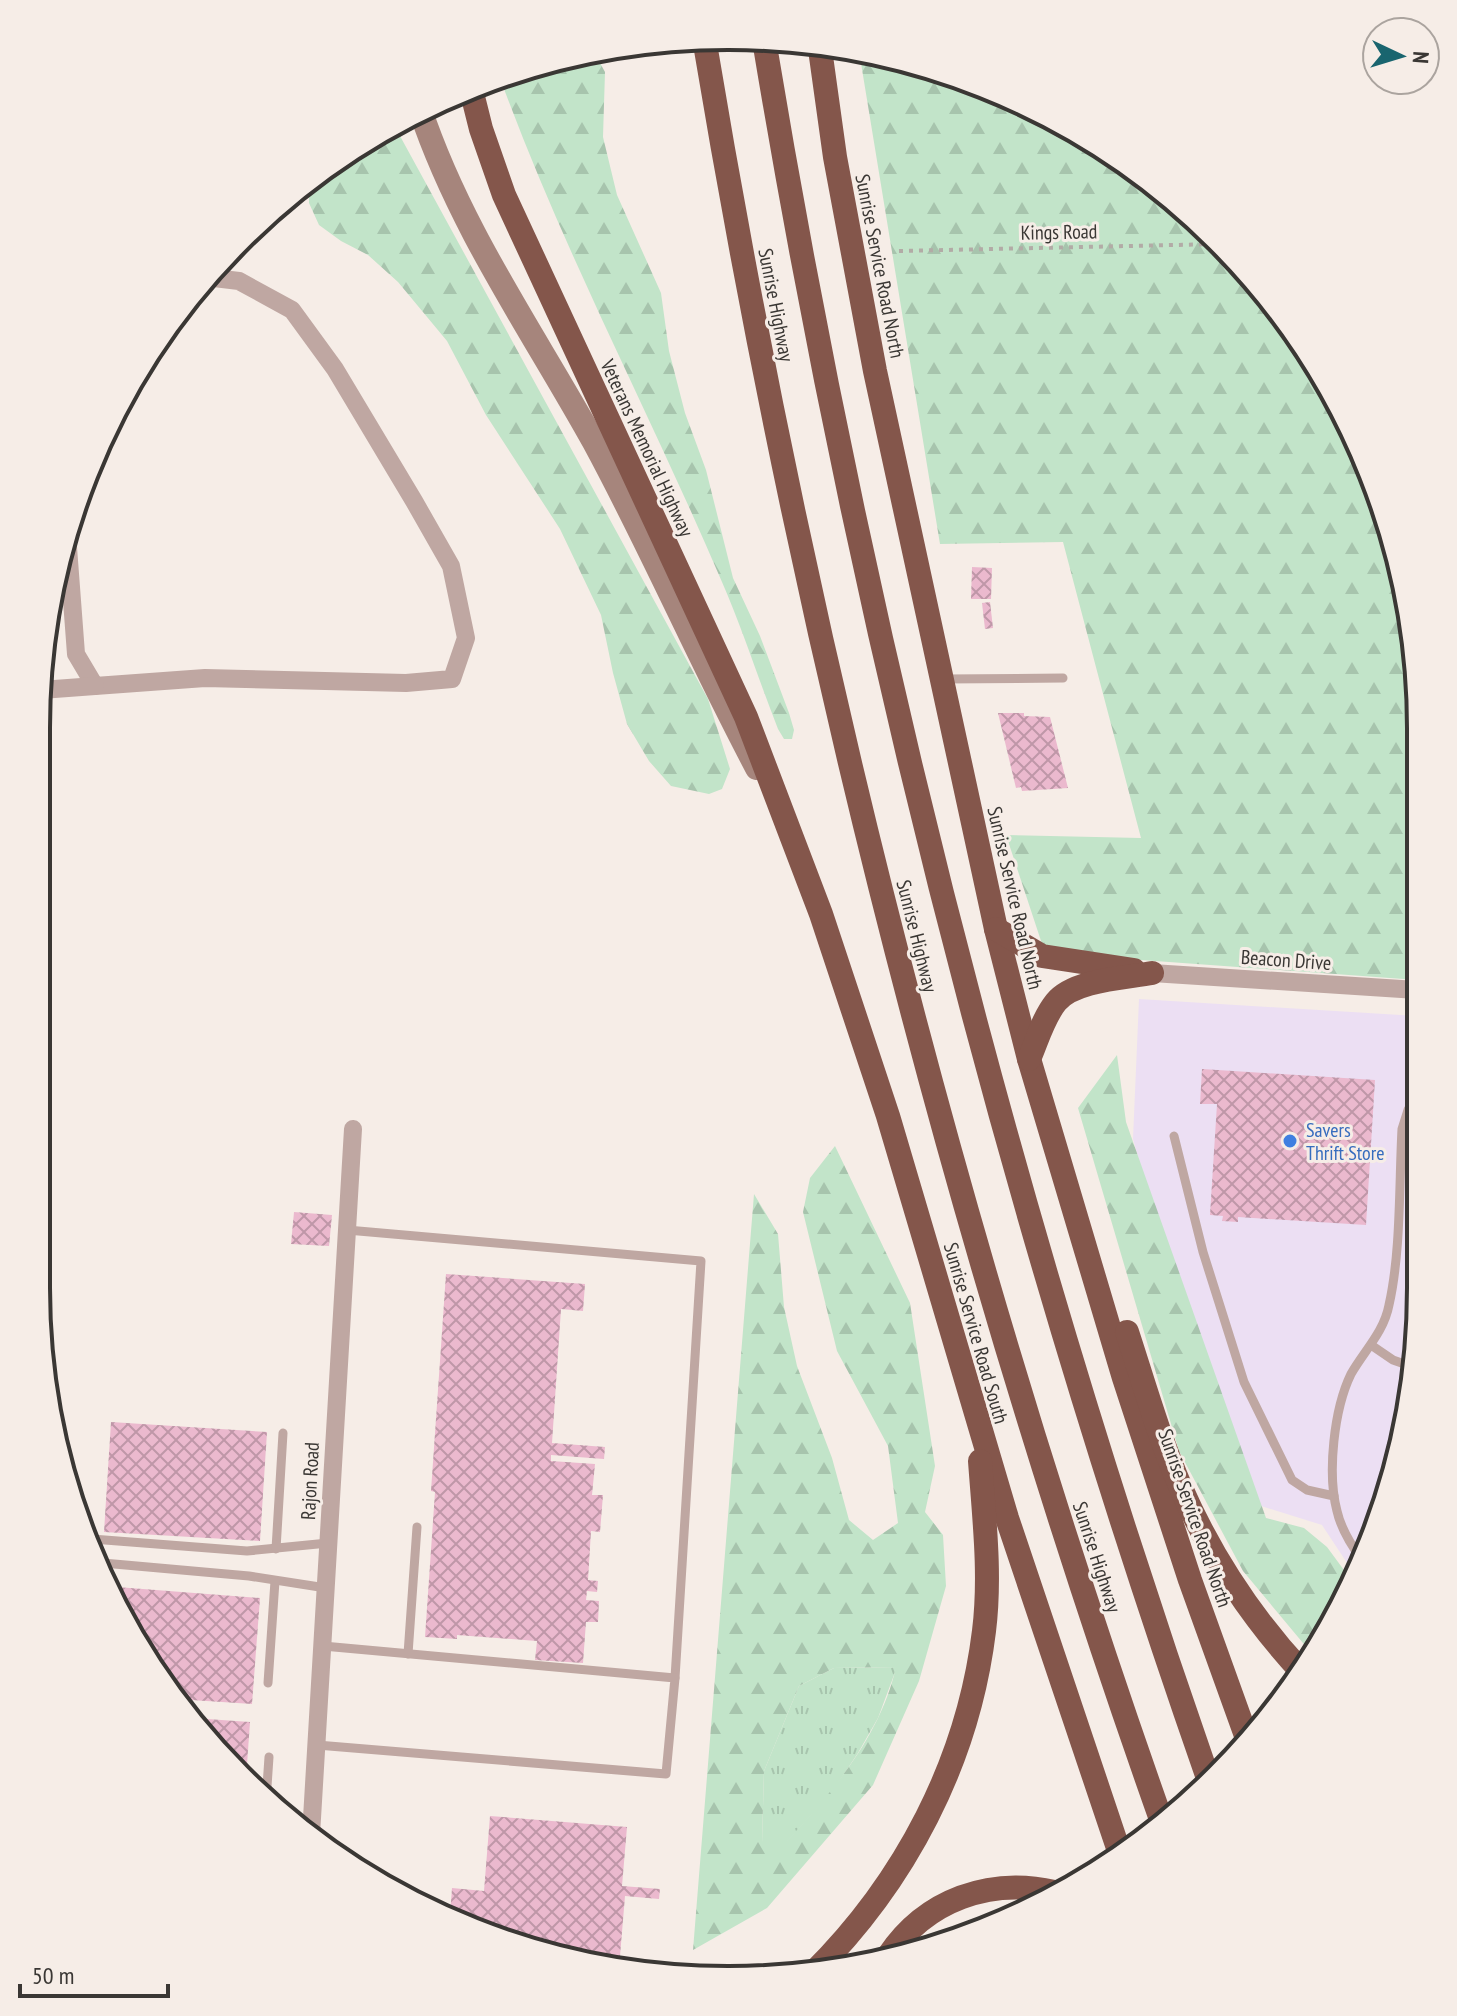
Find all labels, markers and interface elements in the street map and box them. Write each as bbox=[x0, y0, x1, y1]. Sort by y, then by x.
north arrow bbox=[1361, 16, 1441, 96]
text: N bbox=[1407, 50, 1435, 64]
street label: Sunrise Service Road North bbox=[849, 172, 911, 360]
street label: Kings Road bbox=[1020, 218, 1098, 246]
street label: Sunrise Highway bbox=[752, 246, 800, 364]
street label: Veterans Memorial Highway bbox=[594, 354, 700, 541]
street label: Sunrise Service Road North bbox=[981, 804, 1049, 992]
street label: Sunrise Highway bbox=[890, 877, 944, 995]
street label: Beacon Drive bbox=[1240, 944, 1332, 976]
place label: Savers Thrift Store bbox=[1306, 1117, 1384, 1166]
marker: Savers Thrift Store bbox=[1281, 1132, 1299, 1150]
street label: Sunrise Service Road South bbox=[938, 1239, 1014, 1427]
street label: Sunrise Service Road North bbox=[1152, 1425, 1238, 1611]
street label: Rajon Road bbox=[295, 1442, 325, 1520]
street label: Sunrise Highway bbox=[1067, 1498, 1127, 1616]
scale bar bbox=[20, 1948, 168, 1998]
text: 50 m bbox=[32, 1960, 74, 1991]

